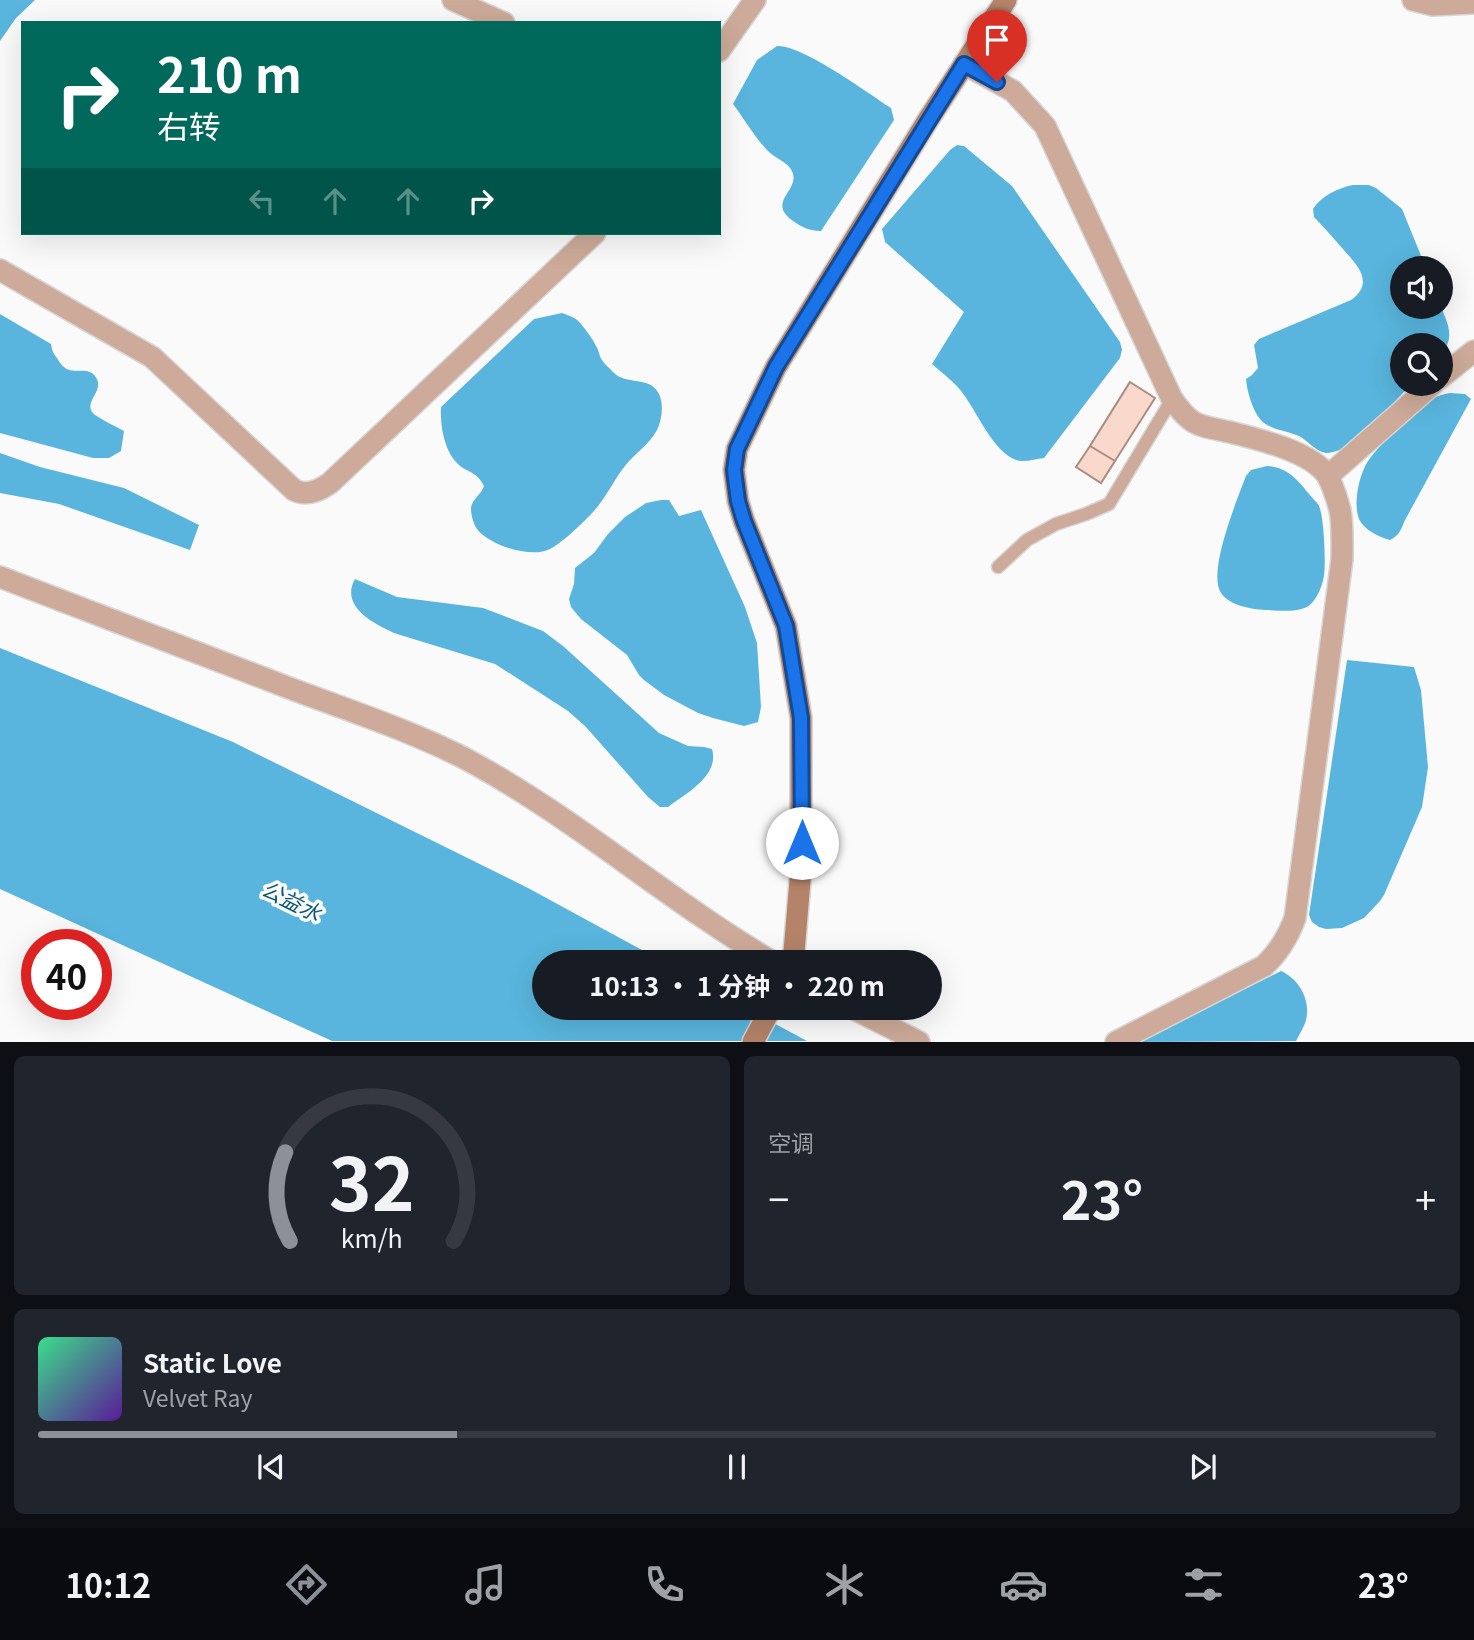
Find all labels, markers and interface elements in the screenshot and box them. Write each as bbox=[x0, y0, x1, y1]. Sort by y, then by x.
pin bbox=[967, 10, 1027, 82]
icon: arrive bbox=[978, 21, 1016, 59]
text: 210 m bbox=[157, 36, 302, 107]
icon: right bbox=[42, 49, 133, 140]
text: 右转 bbox=[157, 102, 221, 148]
icon: left bbox=[243, 182, 281, 220]
icon: ahead bbox=[316, 182, 354, 220]
icon: ahead bbox=[389, 182, 427, 220]
icon: right bbox=[462, 182, 500, 220]
map controls bbox=[1390, 256, 1453, 396]
button: sound bbox=[1390, 256, 1453, 319]
button: search bbox=[1390, 333, 1453, 396]
position arrow bbox=[765, 806, 839, 880]
water label: 公益水 bbox=[257, 873, 328, 928]
speed limit sign: 40 bbox=[21, 929, 112, 1020]
text: 10:13 · 1 分钟 · 220 m bbox=[589, 966, 885, 1003]
text: 空调 bbox=[768, 1125, 814, 1159]
text: 32 bbox=[329, 1128, 415, 1233]
text: 23° bbox=[1061, 1160, 1143, 1235]
text: − bbox=[768, 1170, 789, 1225]
text: + bbox=[1415, 1170, 1436, 1225]
text: km/h bbox=[341, 1219, 403, 1255]
text: Static Love bbox=[143, 1343, 282, 1380]
text: Velvet Ray bbox=[143, 1380, 253, 1414]
icon: previous bbox=[252, 1448, 290, 1486]
icon: pause bbox=[718, 1448, 756, 1486]
icon: next bbox=[1184, 1448, 1222, 1486]
icon: directions bbox=[282, 1560, 331, 1609]
icon: music bbox=[461, 1560, 510, 1609]
icon: phone bbox=[640, 1560, 689, 1609]
icon: climate bbox=[820, 1560, 869, 1609]
icon: car bbox=[999, 1560, 1048, 1609]
icon: filters bbox=[1179, 1560, 1228, 1609]
text: 10:12 bbox=[65, 1561, 151, 1607]
text: 23° bbox=[1358, 1561, 1409, 1607]

